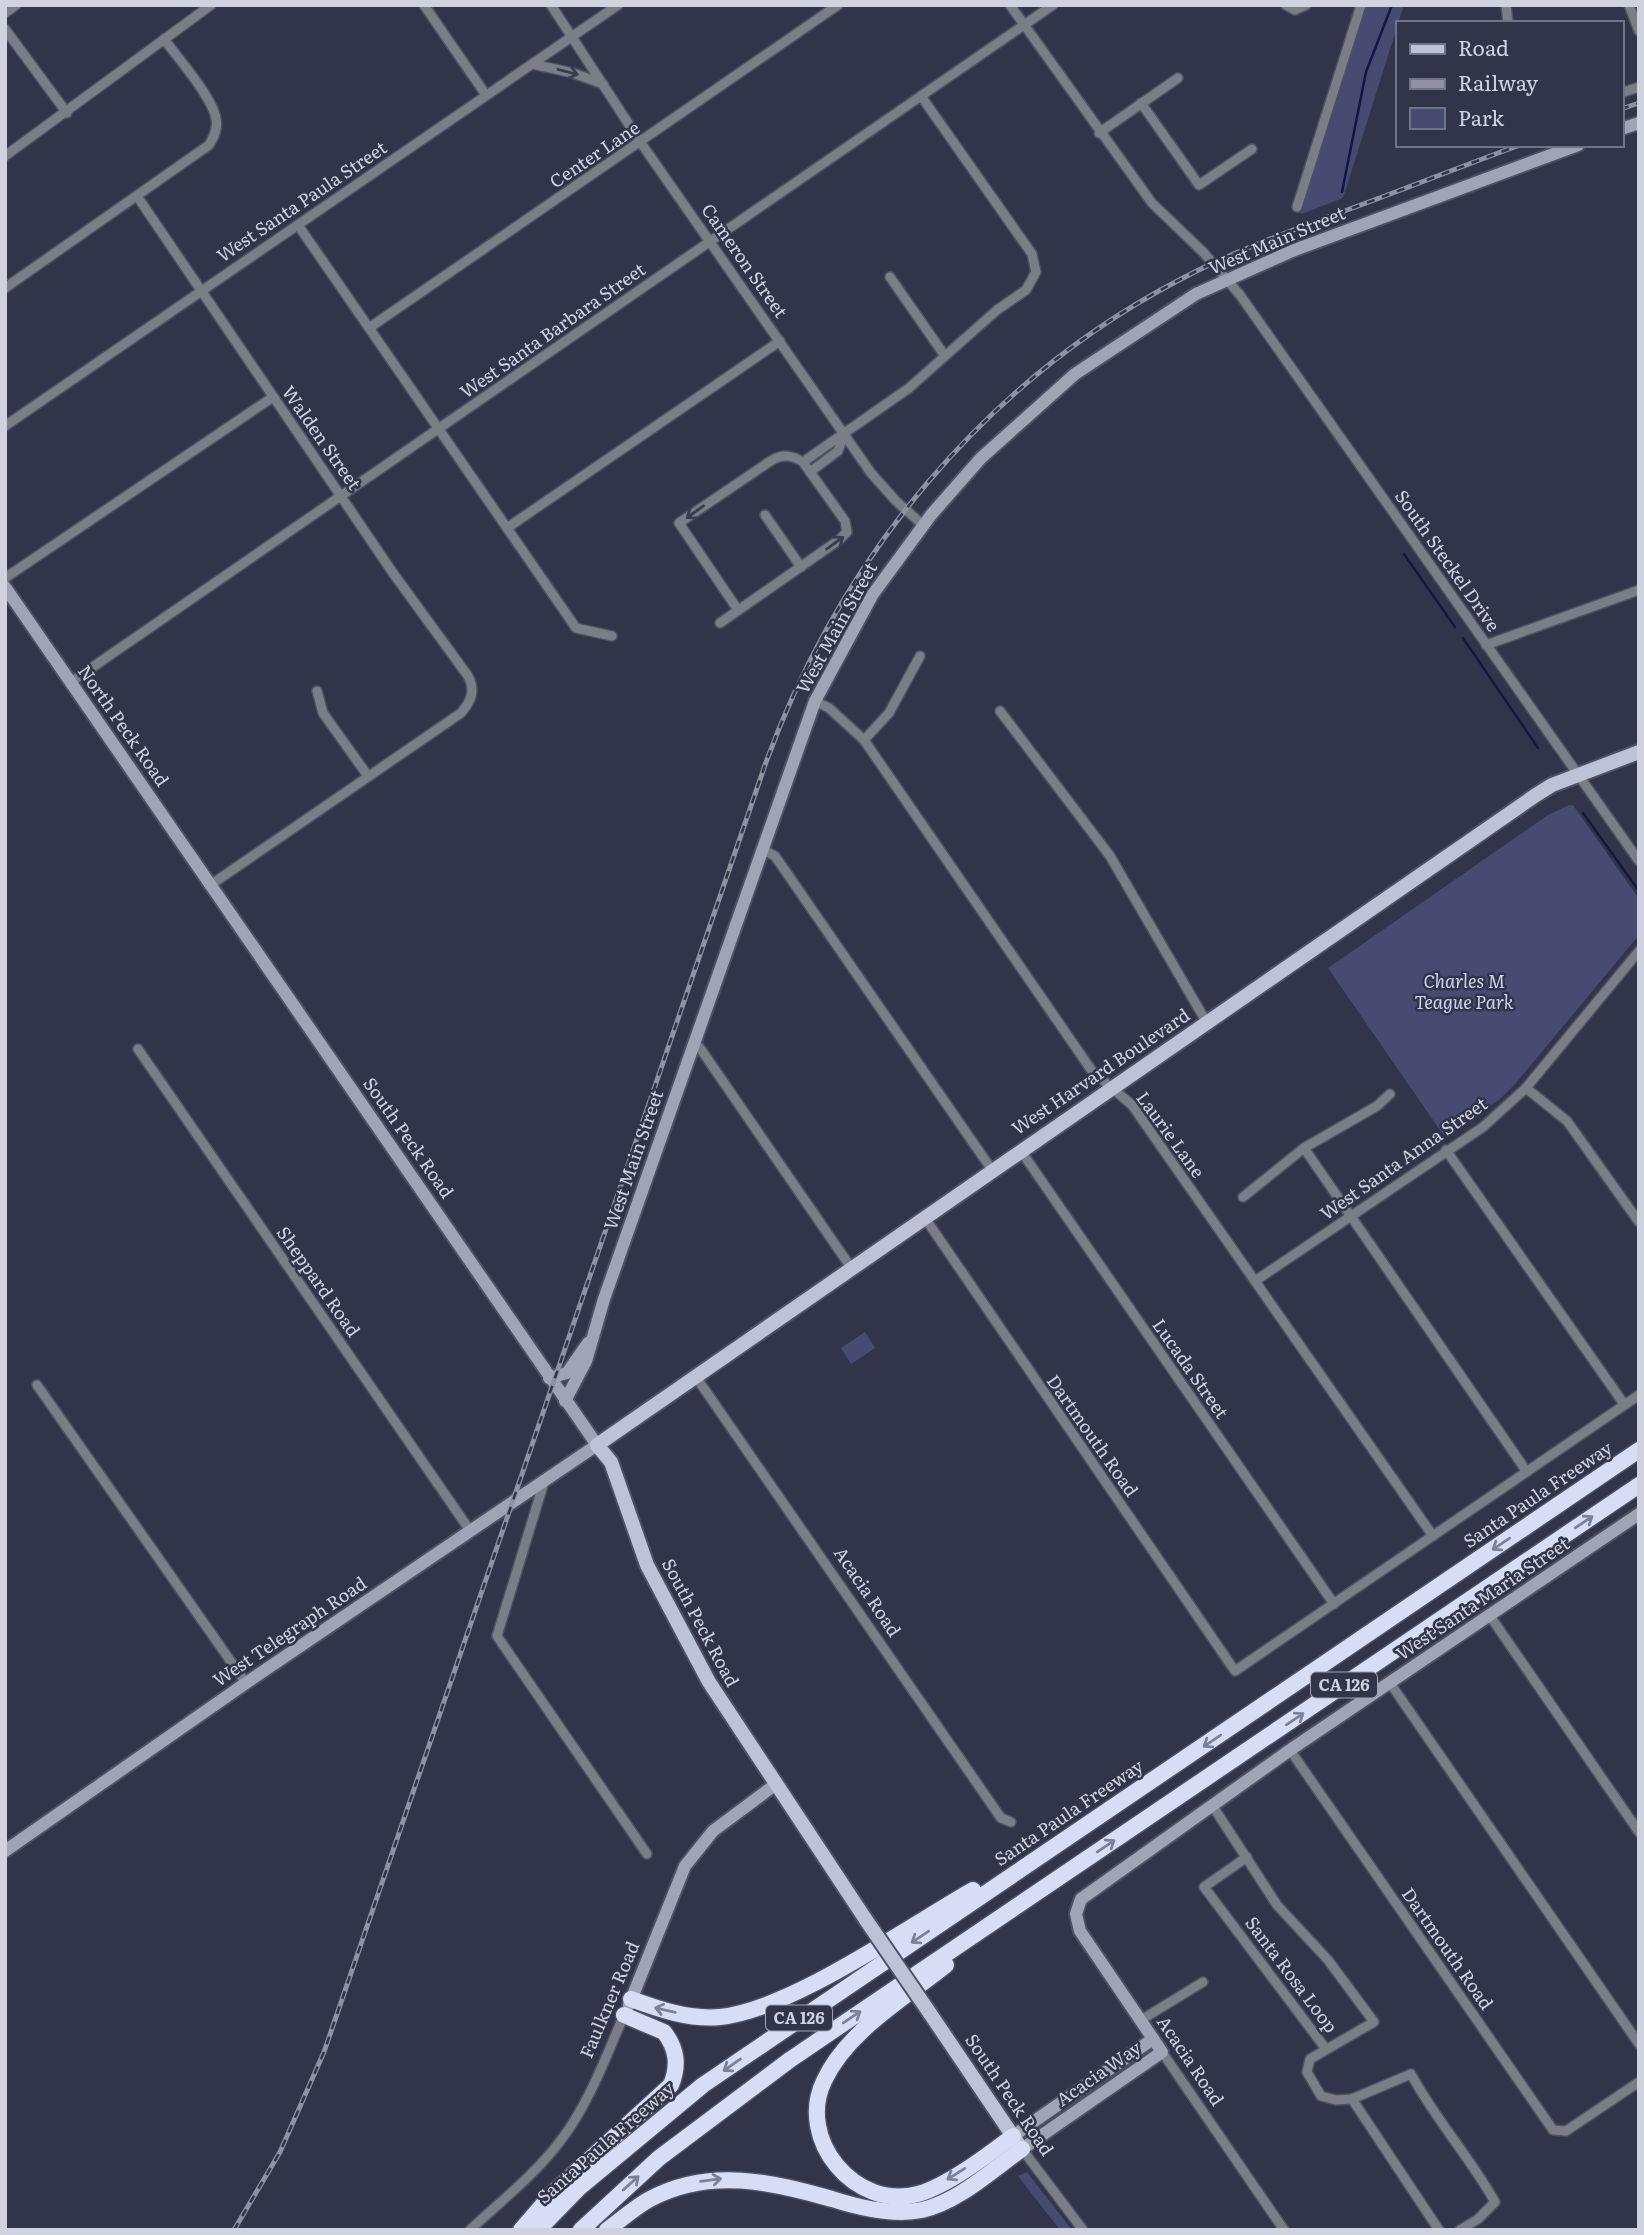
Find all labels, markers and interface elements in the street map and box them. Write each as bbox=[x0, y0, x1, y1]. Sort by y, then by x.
legend bbox=[1396, 21, 1623, 147]
text: Road bbox=[1458, 31, 1509, 62]
one-way arrow bbox=[557, 66, 579, 79]
text: Railway bbox=[1458, 66, 1539, 97]
text: Park bbox=[1458, 101, 1504, 132]
street label: Center Lane bbox=[544, 114, 645, 194]
street label: West Santa Paula Street bbox=[211, 133, 392, 268]
street label: Cameron Street bbox=[696, 197, 795, 323]
street label: West Main Street bbox=[1204, 198, 1350, 281]
street label: West Santa Barbara Street bbox=[454, 255, 651, 404]
street label: Walden Street bbox=[276, 379, 369, 495]
street label: South Steckel Drive bbox=[1389, 484, 1507, 637]
one-way arrow bbox=[686, 505, 705, 519]
one-way arrow bbox=[825, 536, 844, 550]
street label: West Main Street bbox=[788, 556, 883, 698]
street label: North Peck Road bbox=[72, 659, 176, 791]
park label: Charles M Teague Park bbox=[1414, 967, 1514, 1015]
street label: West Harvard Boulevard bbox=[1006, 1001, 1195, 1141]
street label: South Peck Road bbox=[357, 1071, 461, 1203]
street label: West Main Street bbox=[596, 1085, 669, 1233]
street label: Laurie Lane bbox=[1130, 1085, 1212, 1183]
street label: West Santa Anna Street bbox=[1314, 1089, 1493, 1226]
street label: Sheppard Road bbox=[271, 1220, 368, 1342]
street label: Lucada Street bbox=[1147, 1313, 1236, 1424]
street label: Dartmouth Road bbox=[1041, 1368, 1146, 1502]
street label: Santa Paula Freeway bbox=[1457, 1433, 1618, 1554]
one-way arrow bbox=[1574, 1515, 1593, 1529]
street label: West Santa Maria Street bbox=[1390, 1529, 1575, 1666]
one-way arrow bbox=[1492, 1536, 1511, 1551]
street label: Acacia Road bbox=[828, 1541, 908, 1642]
street label: South Peck Road bbox=[656, 1553, 747, 1691]
street label: West Telegraph Road bbox=[207, 1569, 371, 1692]
road number: CA 126 bbox=[1311, 1672, 1377, 1698]
one-way arrow bbox=[1285, 1712, 1304, 1726]
one-way arrow bbox=[1203, 1734, 1222, 1748]
street label: Santa Paula Freeway bbox=[988, 1751, 1149, 1872]
one-way arrow bbox=[1096, 1838, 1115, 1853]
street label: Dartmouth Road bbox=[1396, 1881, 1501, 2015]
street label: Santa Rosa Loop bbox=[1239, 1910, 1345, 2038]
one-way arrow bbox=[911, 1930, 930, 1944]
street label: Faulkner Road bbox=[572, 1937, 645, 2062]
one-way arrow bbox=[654, 2003, 677, 2016]
road number: CA 126 bbox=[766, 2006, 832, 2030]
one-way arrow bbox=[842, 2010, 861, 2025]
street label: Acacia Road bbox=[1151, 2010, 1231, 2111]
street label: South Peck Road bbox=[959, 2028, 1061, 2161]
street label: Acacia Way bbox=[1050, 2033, 1147, 2112]
one-way arrow bbox=[723, 2057, 742, 2072]
street label: Santa Paula Freeway bbox=[530, 2074, 680, 2209]
one-way arrow bbox=[946, 2167, 966, 2181]
one-way arrow bbox=[699, 2174, 722, 2187]
one-way arrow bbox=[622, 2175, 640, 2191]

